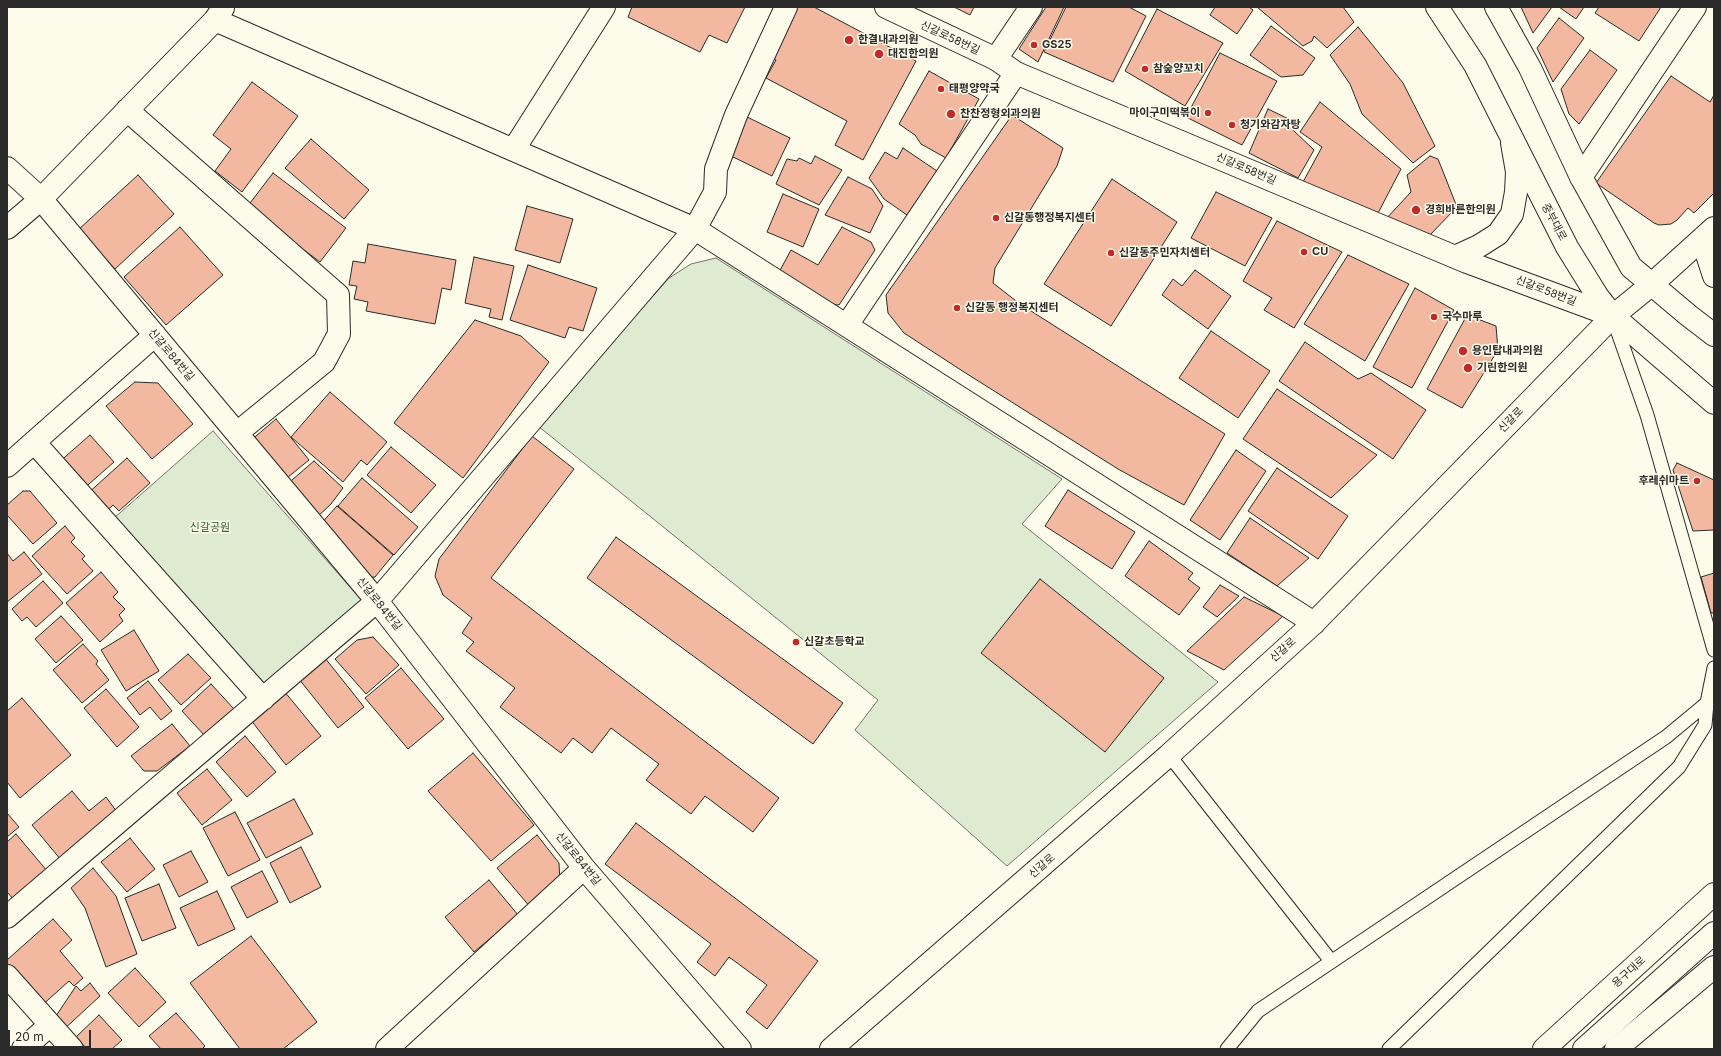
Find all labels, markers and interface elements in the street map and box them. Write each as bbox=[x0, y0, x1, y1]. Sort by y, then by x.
street label: 신갈로58번길 bbox=[918, 18, 982, 58]
place label: 한결내과의원 bbox=[858, 33, 919, 47]
marker: 한결내과의원 bbox=[843, 34, 855, 46]
place label: GS25 bbox=[1042, 38, 1071, 52]
marker: GS25 bbox=[1029, 40, 1039, 50]
place label: 대진한의원 bbox=[888, 47, 939, 61]
marker: 대진한의원 bbox=[873, 48, 885, 60]
place label: 참숲양꼬치 bbox=[1153, 62, 1204, 76]
marker: 참숲양꼬치 bbox=[1140, 64, 1150, 74]
place label: 태평양약국 bbox=[949, 82, 1000, 96]
marker: 태평양약국 bbox=[936, 84, 946, 94]
place label: 마이구미떡볶이 bbox=[1129, 106, 1200, 120]
place label: 찬찬정형외과의원 bbox=[960, 107, 1041, 121]
marker: 찬찬정형외과의원 bbox=[945, 108, 957, 120]
marker: 마이구미떡볶이 bbox=[1203, 108, 1213, 118]
place label: 청기와감자탕 bbox=[1240, 118, 1301, 132]
marker: 청기와감자탕 bbox=[1227, 120, 1237, 130]
street label: 신갈로58번길 bbox=[1214, 150, 1278, 188]
street label: 중부대로 bbox=[1539, 201, 1569, 243]
place label: 경희바른한의원 bbox=[1425, 203, 1496, 217]
marker: 경희바른한의원 bbox=[1410, 204, 1422, 216]
place label: 신갈동행정복지센터 bbox=[1004, 211, 1095, 225]
marker: 신갈동행정복지센터 bbox=[991, 213, 1001, 223]
place label: CU bbox=[1312, 245, 1328, 259]
place label: 신갈동주민자치센터 bbox=[1119, 246, 1210, 260]
marker: CU bbox=[1299, 247, 1309, 257]
marker: 신갈동주민자치센터 bbox=[1106, 248, 1116, 258]
street label: 신갈로58번길 bbox=[1514, 273, 1578, 309]
place label: 신갈동 행정복지센터 bbox=[965, 301, 1059, 315]
marker: 신갈동 행정복지센터 bbox=[952, 303, 962, 313]
place label: 국수마루 bbox=[1442, 310, 1482, 324]
marker: 국수마루 bbox=[1429, 312, 1439, 322]
street label: 신갈로84번길 bbox=[145, 326, 197, 384]
place label: 용인탑내과의원 bbox=[1472, 344, 1543, 358]
marker: 용인탑내과의원 bbox=[1457, 345, 1469, 357]
place label: 기린한의원 bbox=[1477, 361, 1528, 375]
marker: 기린한의원 bbox=[1462, 362, 1474, 374]
street label: 신갈로 bbox=[1496, 404, 1526, 436]
place label: 후레쉬마트 bbox=[1638, 474, 1689, 488]
marker: 후레쉬마트 bbox=[1692, 476, 1702, 486]
park label: 신갈공원 bbox=[190, 521, 230, 535]
street label: 신갈로84번길 bbox=[354, 575, 404, 633]
place label: 신갈초등학교 bbox=[804, 635, 865, 649]
street label: 신갈로 bbox=[1267, 635, 1299, 665]
marker: 신갈초등학교 bbox=[791, 637, 801, 647]
street label: 신갈로84번길 bbox=[553, 830, 603, 888]
street label: 신갈로 bbox=[1026, 851, 1058, 881]
street label: 용구대로 bbox=[1610, 954, 1648, 990]
scale bar bbox=[10, 1022, 93, 1048]
text: 20 m bbox=[15, 1029, 44, 1044]

